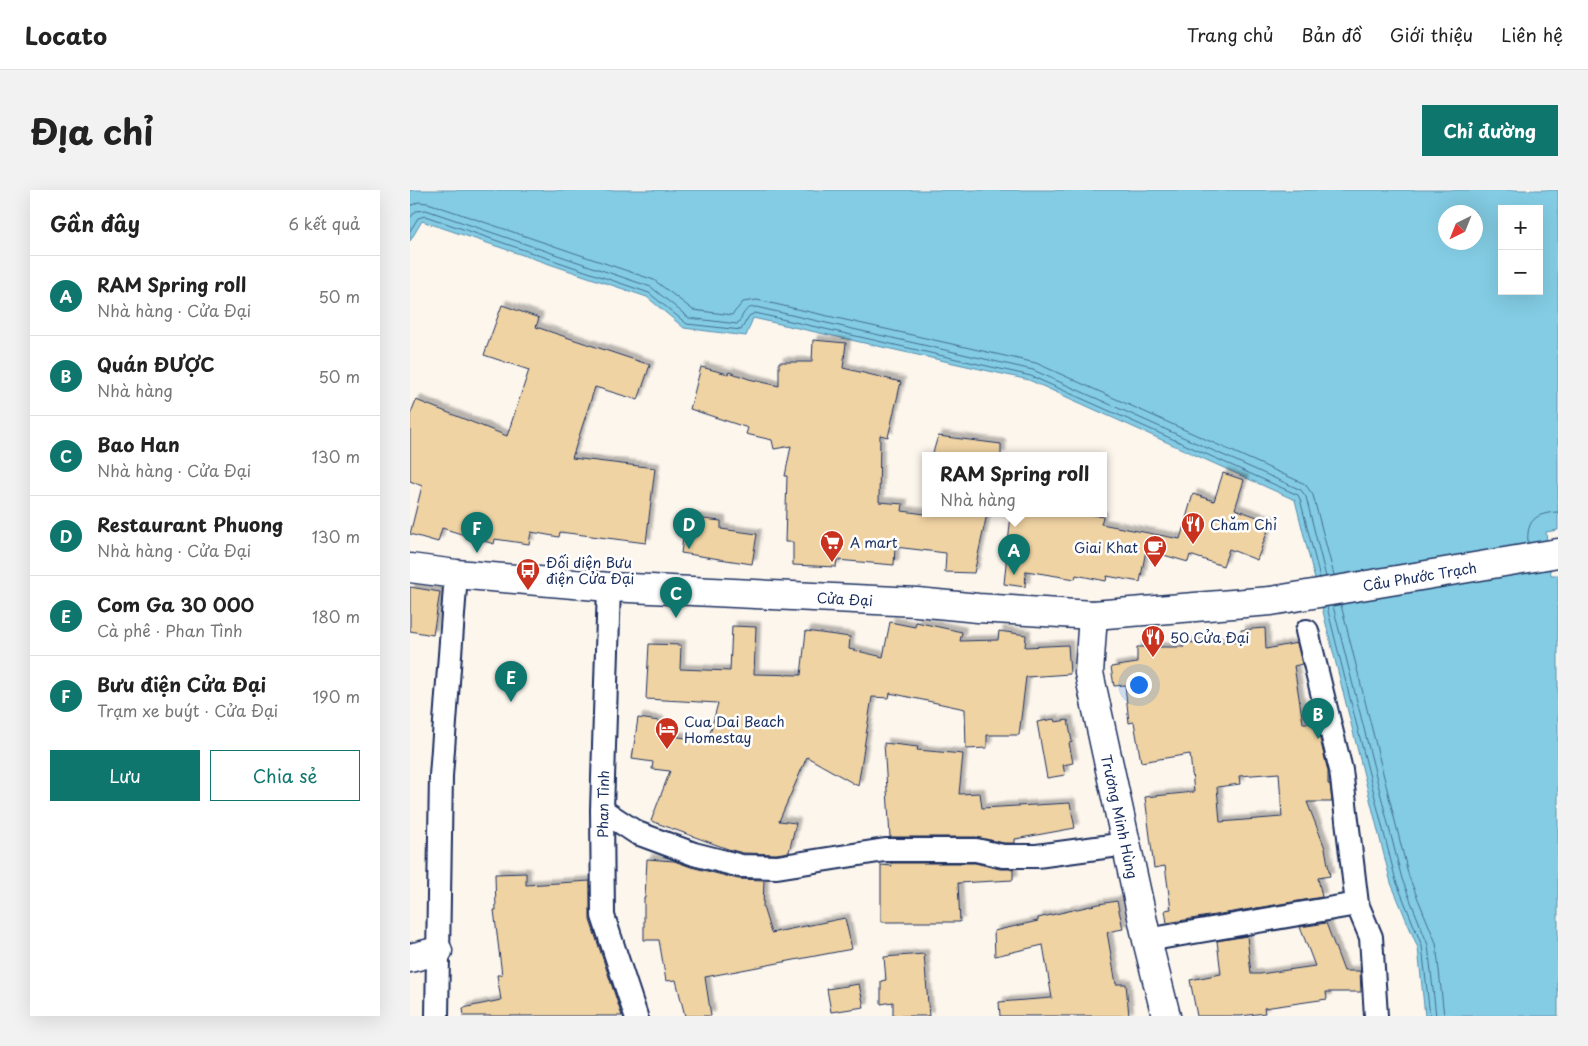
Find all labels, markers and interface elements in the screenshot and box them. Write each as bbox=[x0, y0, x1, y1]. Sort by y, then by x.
text: Locato bbox=[25, 17, 107, 53]
text: Trang chủ bbox=[1187, 21, 1274, 48]
text: Bản đồ bbox=[1302, 21, 1362, 48]
text: Giới thiệu bbox=[1390, 21, 1473, 48]
text: Liên hệ bbox=[1501, 21, 1563, 48]
text: Địa chỉ bbox=[30, 104, 153, 157]
button: Chỉ đường bbox=[1422, 105, 1558, 156]
north arrow bbox=[1438, 205, 1483, 250]
map controls bbox=[1498, 205, 1543, 295]
button: + bbox=[1498, 205, 1543, 250]
text: Gần đây bbox=[50, 207, 140, 239]
text: 6 kết quả bbox=[289, 211, 360, 235]
button: − bbox=[1498, 250, 1543, 295]
text: RAM Spring roll bbox=[97, 270, 246, 298]
text: A bbox=[60, 284, 72, 308]
text: 50 m bbox=[319, 284, 360, 308]
text: Nhà hàng · Cửa Đại bbox=[97, 298, 251, 322]
text: Quán ĐƯỢC bbox=[97, 350, 214, 378]
text: B bbox=[61, 364, 71, 388]
text: 50 m bbox=[319, 364, 360, 388]
text: Nhà hàng bbox=[97, 378, 173, 402]
text: Bao Han bbox=[97, 430, 180, 458]
text: C bbox=[60, 444, 72, 468]
text: 130 m bbox=[312, 444, 360, 468]
popup bbox=[922, 452, 1107, 517]
text: Nhà hàng · Cửa Đại bbox=[97, 458, 251, 482]
text: RAM Spring roll bbox=[940, 459, 1089, 487]
text: Nhà hàng bbox=[940, 487, 1016, 511]
pin: D bbox=[673, 508, 705, 549]
text: Restaurant Phuong bbox=[97, 510, 283, 538]
restaurant icon: Chăm Chỉ bbox=[1180, 511, 1206, 545]
pin: F bbox=[461, 512, 493, 553]
place label: Chăm Chỉ bbox=[1210, 514, 1277, 535]
text: D bbox=[60, 524, 72, 548]
text: 130 m bbox=[312, 524, 360, 548]
supermarket icon: A mart bbox=[819, 529, 845, 563]
place label: A mart bbox=[850, 532, 898, 553]
pin: A bbox=[998, 534, 1030, 575]
cafe icon: Giai Khat bbox=[1142, 534, 1168, 568]
place label: Giai Khat bbox=[1074, 537, 1138, 558]
text: Nhà hàng · Cửa Đại bbox=[97, 538, 251, 562]
place label: Đối diện Bưu điện Cửa Đại bbox=[546, 552, 635, 589]
street label: Cầu Phước Trạch bbox=[1361, 556, 1478, 596]
bus stop icon: Đối diện Bưu điện Cửa Đại bbox=[515, 557, 541, 591]
pin: C bbox=[660, 577, 692, 618]
street label: Cửa Đại bbox=[816, 587, 873, 610]
text: Com Ga 30 000 bbox=[97, 590, 254, 618]
text: E bbox=[61, 604, 71, 628]
text: 180 m bbox=[312, 604, 360, 628]
text: Cà phê · Phan Tình bbox=[97, 618, 243, 642]
restaurant icon: 50 Cửa Đại bbox=[1140, 624, 1166, 658]
place label: 50 Cửa Đại bbox=[1170, 627, 1250, 648]
pin: E bbox=[495, 661, 527, 702]
text: Bưu điện Cửa Đại bbox=[97, 670, 266, 698]
your location bbox=[1126, 672, 1152, 698]
text: F bbox=[61, 684, 71, 708]
text: 190 m bbox=[312, 684, 360, 708]
text: Trạm xe buýt · Cửa Đại bbox=[97, 698, 278, 722]
pin: B bbox=[1302, 698, 1334, 739]
place label: Cua Dai Beach Homestay bbox=[684, 711, 785, 748]
hotel icon: Cua Dai Beach Homestay bbox=[654, 716, 680, 750]
button: Lưu bbox=[50, 750, 200, 801]
button: Chia sẻ bbox=[210, 750, 360, 801]
street label: Trương Minh Hùng bbox=[1096, 752, 1144, 881]
street label: Phan Tình bbox=[592, 770, 614, 838]

